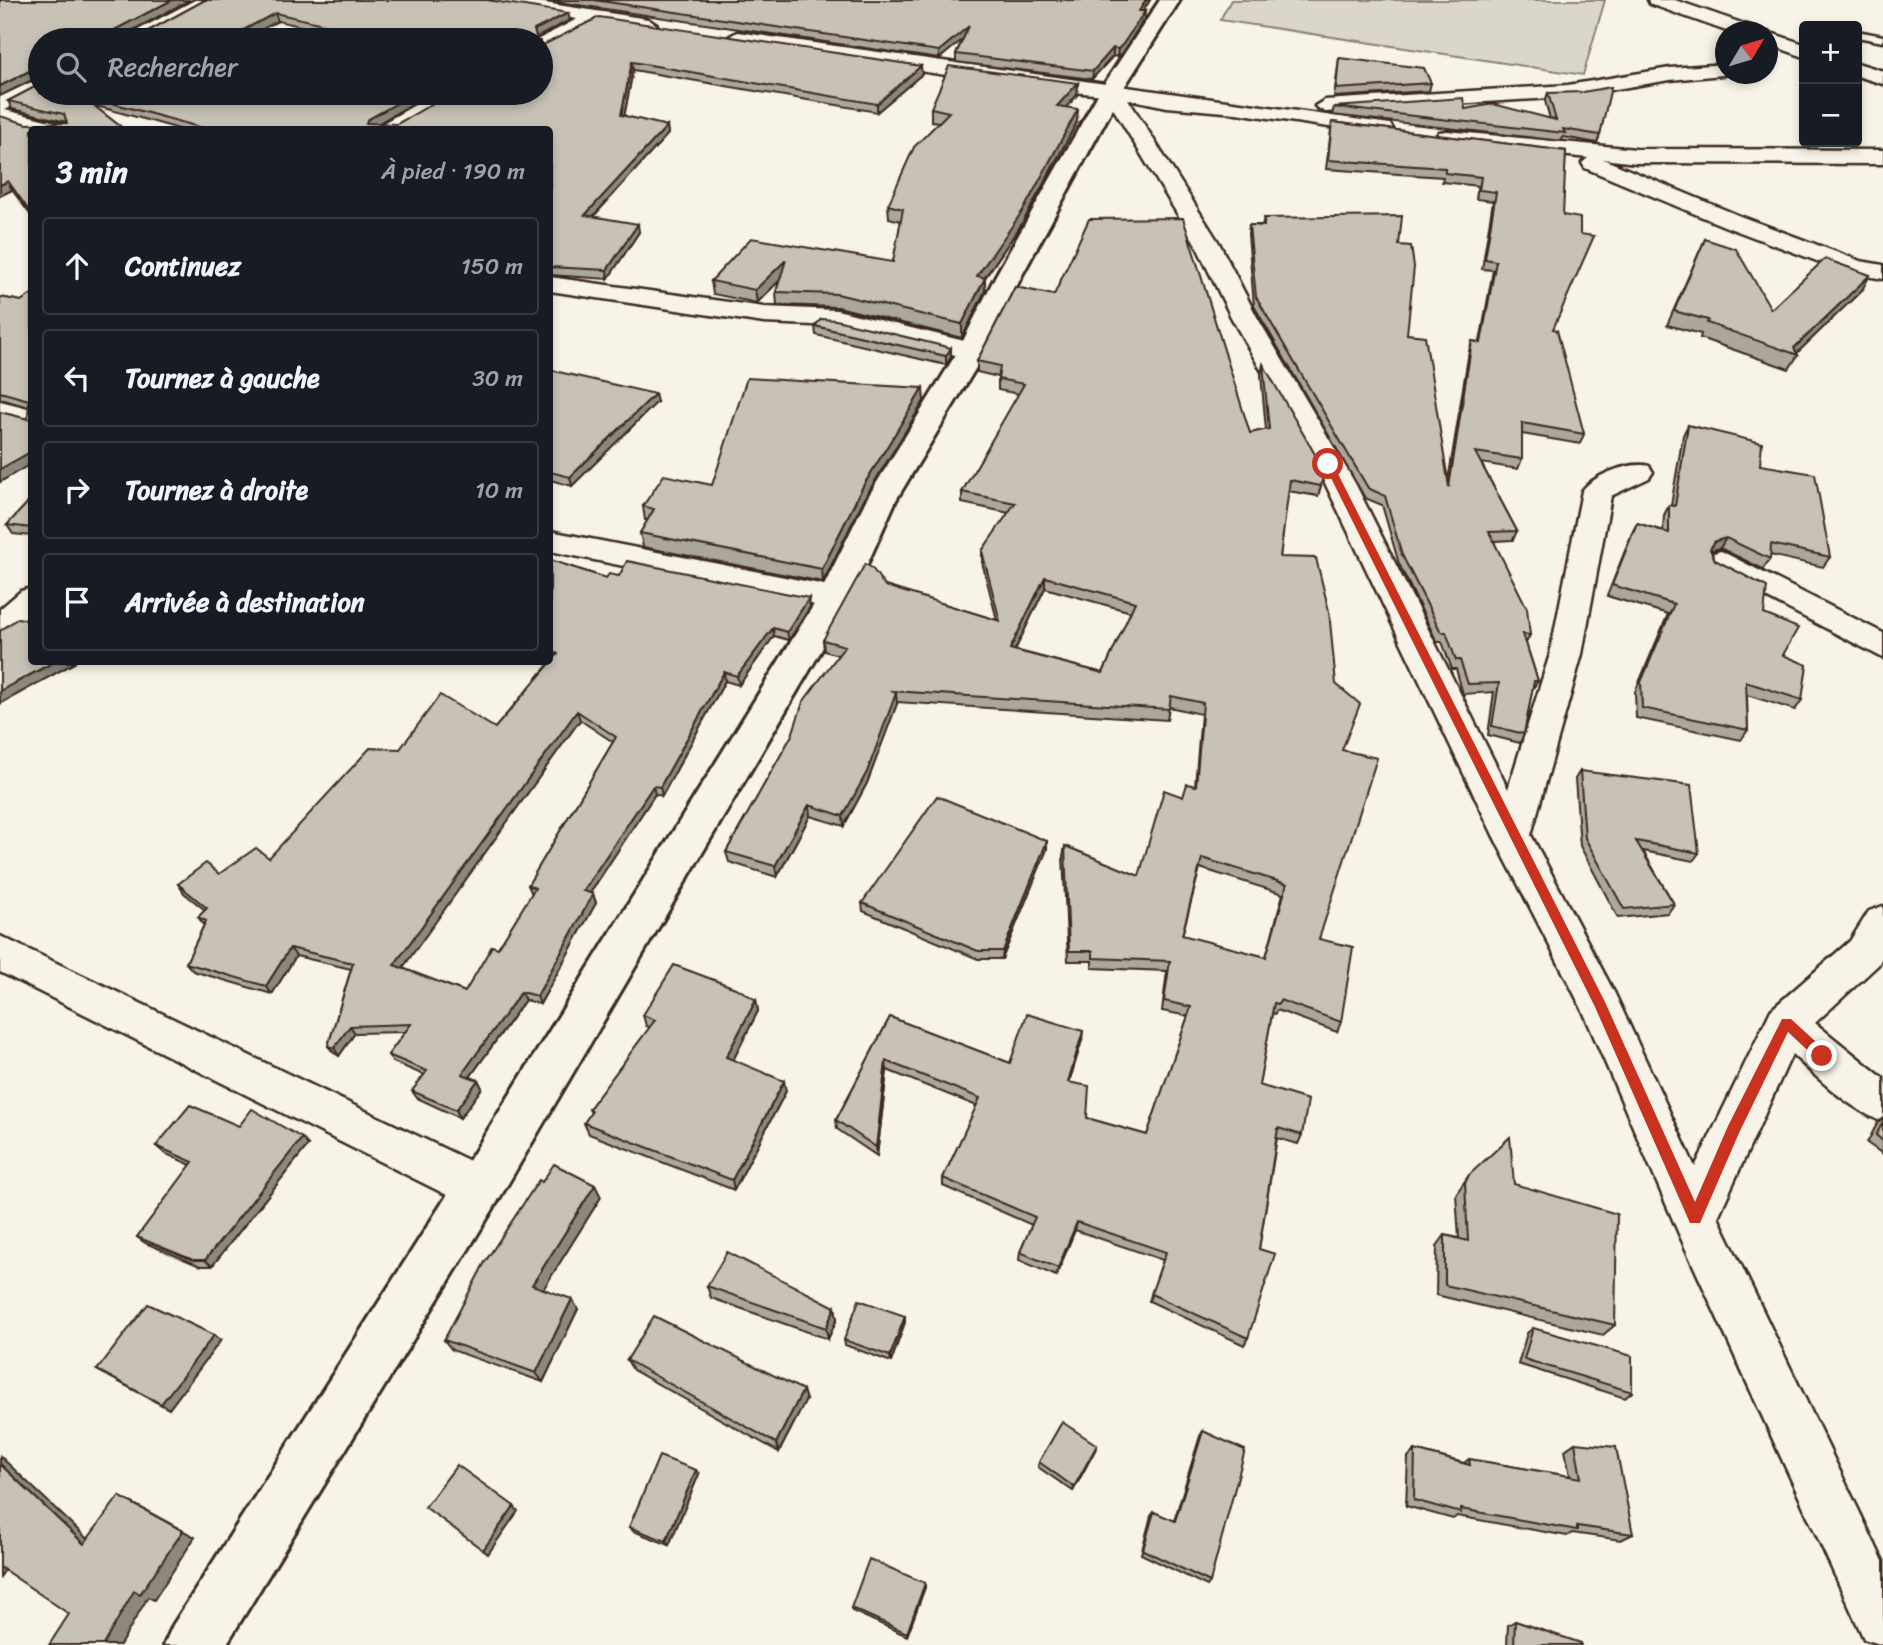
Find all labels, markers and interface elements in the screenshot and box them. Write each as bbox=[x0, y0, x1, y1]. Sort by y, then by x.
north arrow bbox=[1715, 21, 1778, 84]
map controls bbox=[1799, 21, 1862, 147]
button: + bbox=[1799, 21, 1862, 84]
search box bbox=[28, 28, 553, 105]
text: Rechercher bbox=[108, 44, 238, 90]
icon: search bbox=[52, 48, 90, 86]
button: − bbox=[1799, 84, 1862, 147]
text: 3 min bbox=[56, 145, 128, 199]
text: À pied · 190 m bbox=[381, 151, 525, 192]
text: Continuez bbox=[125, 243, 241, 289]
text: 150 m bbox=[461, 246, 523, 287]
icon: ahead bbox=[58, 247, 96, 285]
text: Tournez à gauche bbox=[125, 355, 320, 401]
text: 30 m bbox=[472, 358, 523, 399]
icon: left bbox=[58, 359, 96, 397]
route start bbox=[1312, 448, 1343, 479]
text: Tournez à droite bbox=[125, 467, 308, 513]
text: 10 m bbox=[475, 470, 523, 511]
icon: right bbox=[58, 471, 96, 509]
text: Arrivée à destination bbox=[125, 579, 365, 625]
icon: arrive bbox=[58, 583, 96, 621]
route end bbox=[1806, 1040, 1837, 1071]

